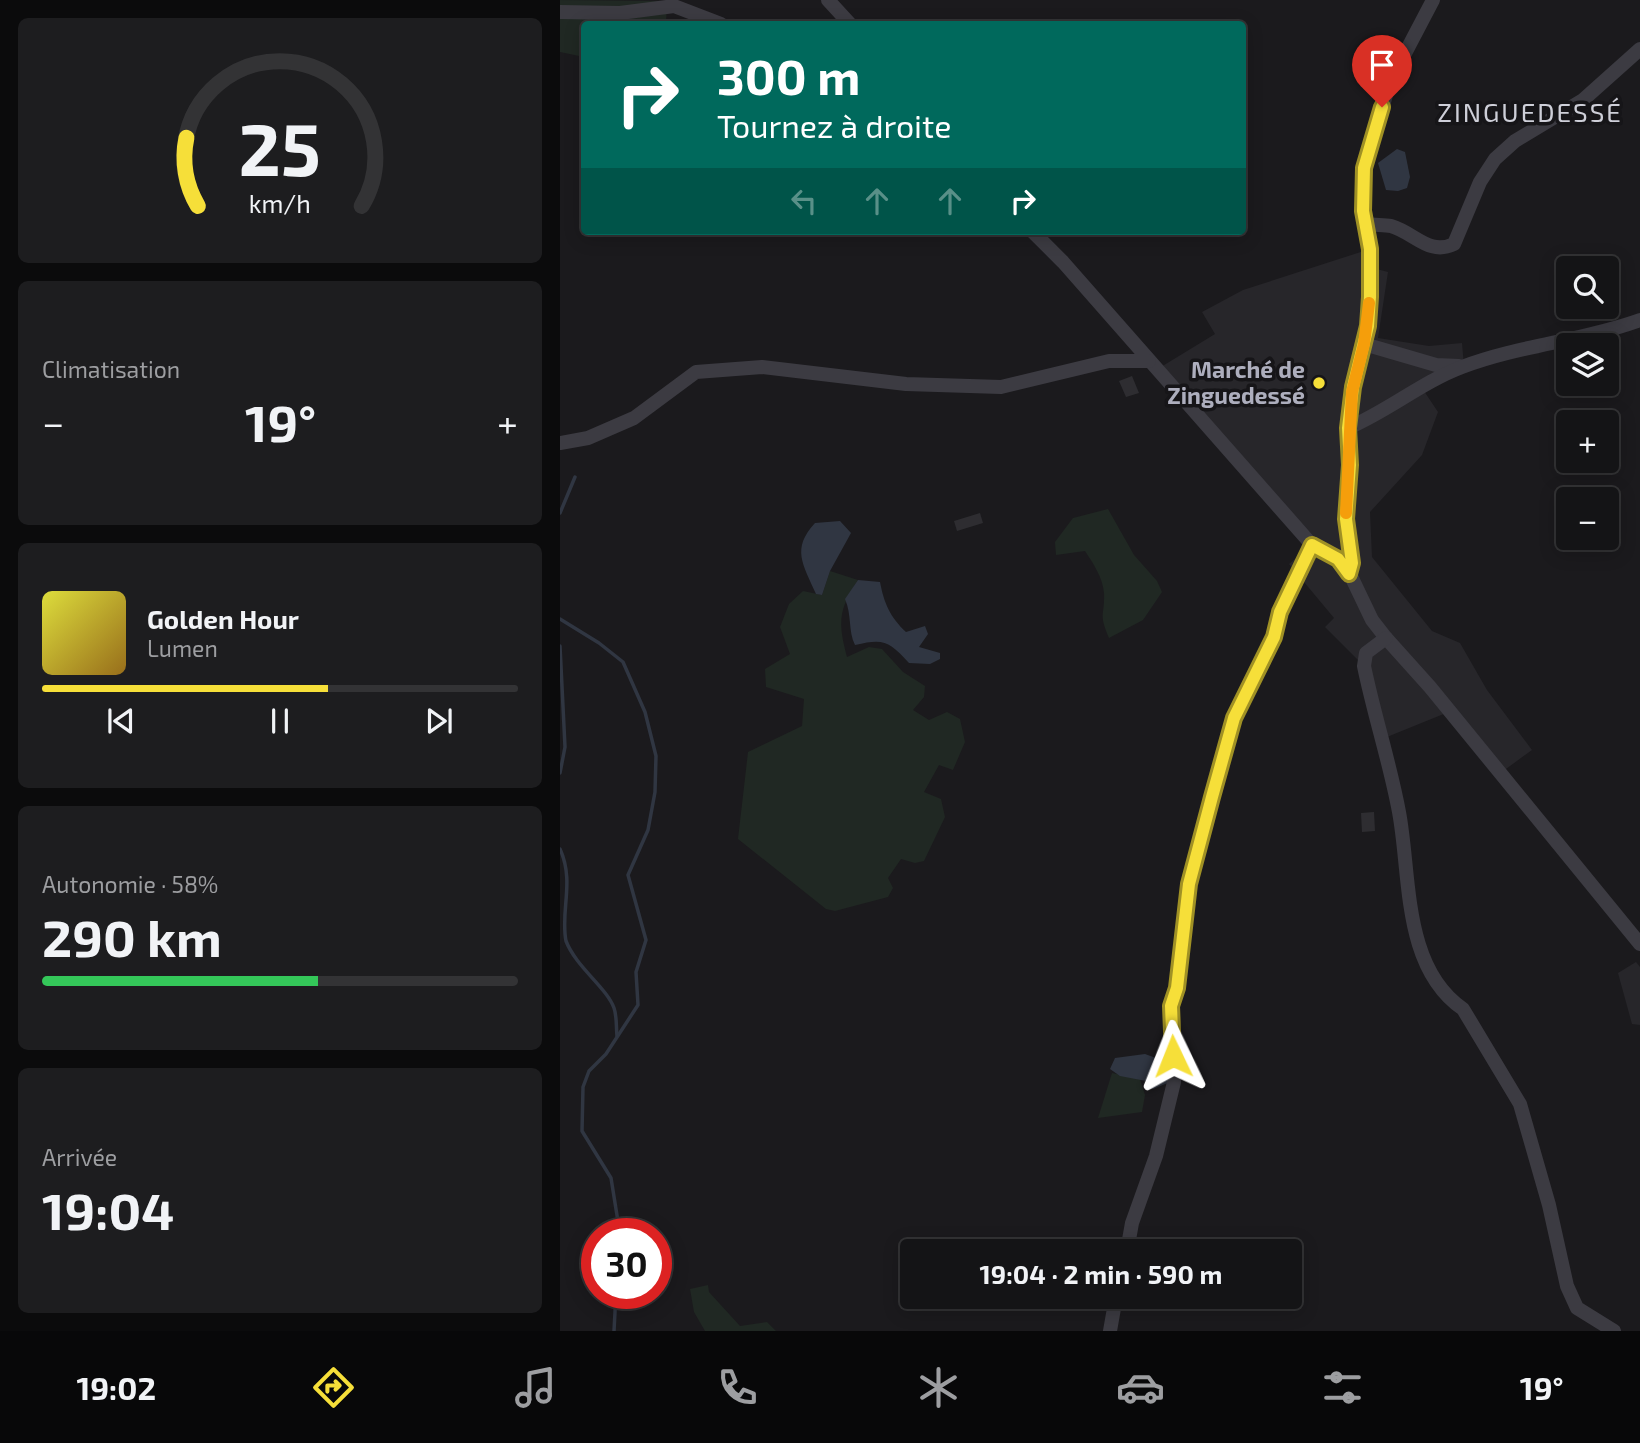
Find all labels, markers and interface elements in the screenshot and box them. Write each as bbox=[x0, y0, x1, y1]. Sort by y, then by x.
pin bbox=[1352, 35, 1412, 107]
text: 300 m bbox=[717, 46, 860, 105]
icon: arrive bbox=[1363, 46, 1401, 84]
icon: right bbox=[602, 49, 693, 140]
district label: ZINGUEDESSÉ bbox=[1437, 96, 1623, 127]
text: 25 bbox=[239, 104, 321, 192]
text: Tournez à droite bbox=[717, 106, 951, 144]
icon: left bbox=[785, 182, 823, 220]
icon: ahead bbox=[858, 182, 896, 220]
icon: ahead bbox=[931, 182, 969, 220]
icon: right bbox=[1004, 182, 1042, 220]
text: km/h bbox=[249, 188, 311, 218]
map controls bbox=[1556, 256, 1619, 550]
button: search bbox=[1556, 256, 1619, 319]
button: layers bbox=[1556, 333, 1619, 396]
text: Climatisation bbox=[42, 355, 180, 383]
place label: Marché de Zinguedessé bbox=[1167, 355, 1305, 409]
marker: Marché de Zinguedessé bbox=[1311, 375, 1327, 391]
text: 19° bbox=[245, 390, 316, 452]
text: − bbox=[42, 399, 64, 445]
text: + bbox=[497, 399, 518, 445]
button: + bbox=[1556, 410, 1619, 473]
button: − bbox=[1556, 487, 1619, 550]
text: Golden Hour bbox=[147, 603, 299, 634]
text: Lumen bbox=[147, 634, 218, 662]
icon: previous bbox=[102, 702, 140, 740]
icon: pause bbox=[261, 702, 299, 740]
icon: next bbox=[420, 702, 458, 740]
text: Autonomie · 58% bbox=[42, 870, 218, 898]
text: 290 km bbox=[42, 905, 222, 967]
position arrow bbox=[1136, 1019, 1210, 1093]
text: Arrivée bbox=[42, 1143, 117, 1171]
text: 19:04 bbox=[42, 1178, 174, 1240]
speed limit sign: 30 bbox=[581, 1218, 672, 1309]
text: 19:04 · 2 min · 590 m bbox=[980, 1258, 1222, 1289]
icon: directions bbox=[309, 1363, 358, 1412]
icon: music bbox=[511, 1363, 560, 1412]
icon: phone bbox=[713, 1363, 762, 1412]
icon: climate bbox=[914, 1363, 963, 1412]
icon: car bbox=[1116, 1363, 1165, 1412]
icon: filters bbox=[1318, 1363, 1367, 1412]
text: 19:02 bbox=[76, 1368, 156, 1406]
text: 19° bbox=[1520, 1368, 1564, 1406]

